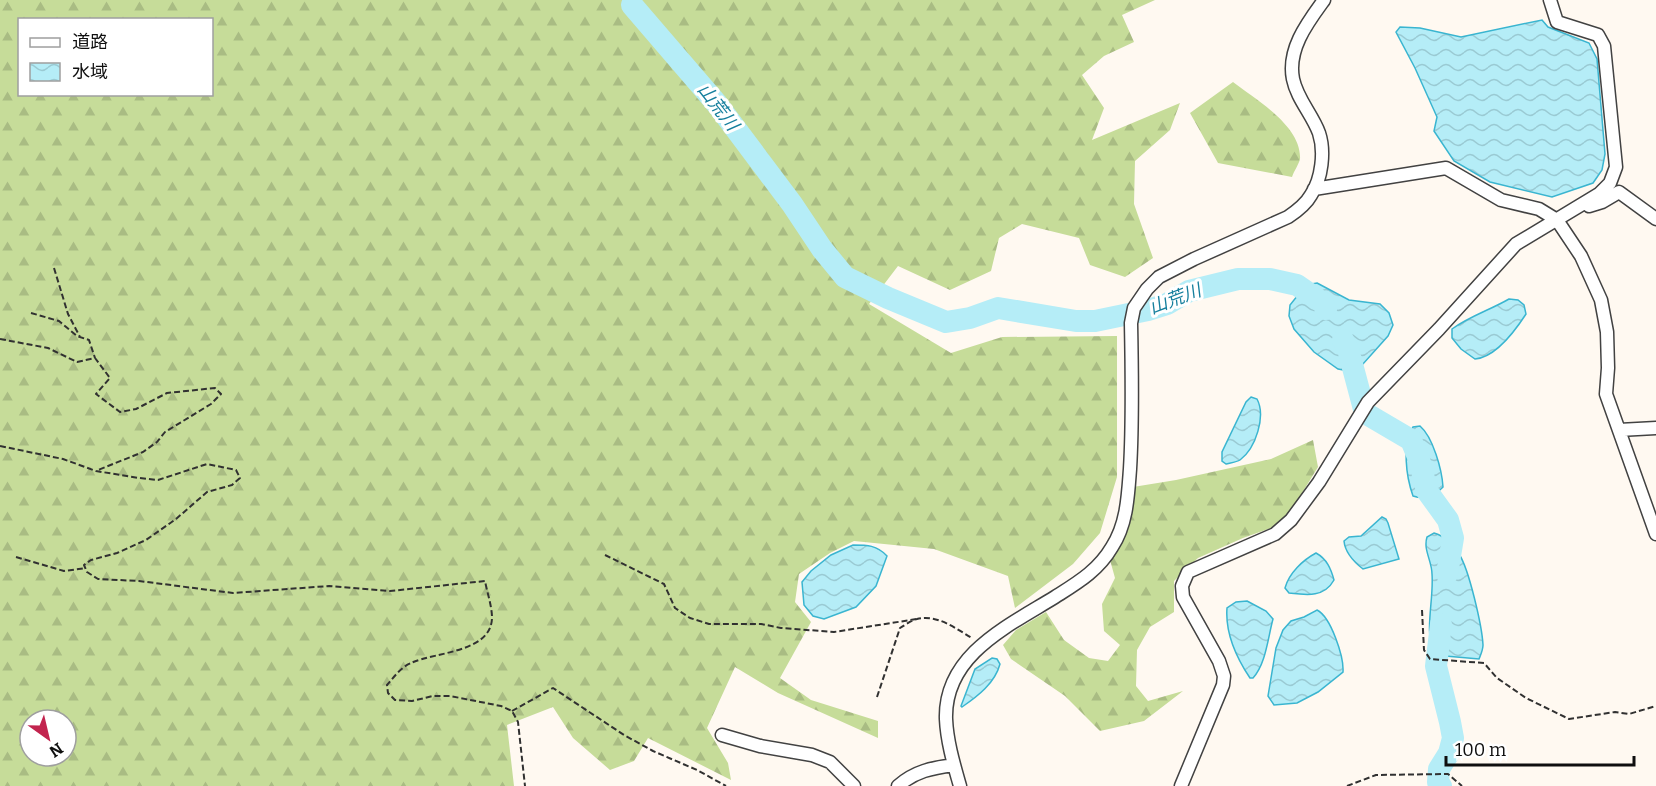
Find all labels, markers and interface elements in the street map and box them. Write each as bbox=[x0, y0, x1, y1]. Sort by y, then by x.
legend bbox=[18, 18, 213, 96]
text: 道路 bbox=[72, 31, 108, 53]
text: 水域 bbox=[72, 61, 108, 83]
water label: 山荒川 bbox=[693, 79, 745, 137]
water label: 山荒川 bbox=[1146, 278, 1206, 319]
north arrow bbox=[18, 708, 78, 768]
scale bar bbox=[1446, 729, 1634, 767]
text: N bbox=[46, 739, 67, 761]
text: 100 m bbox=[1455, 739, 1506, 761]

